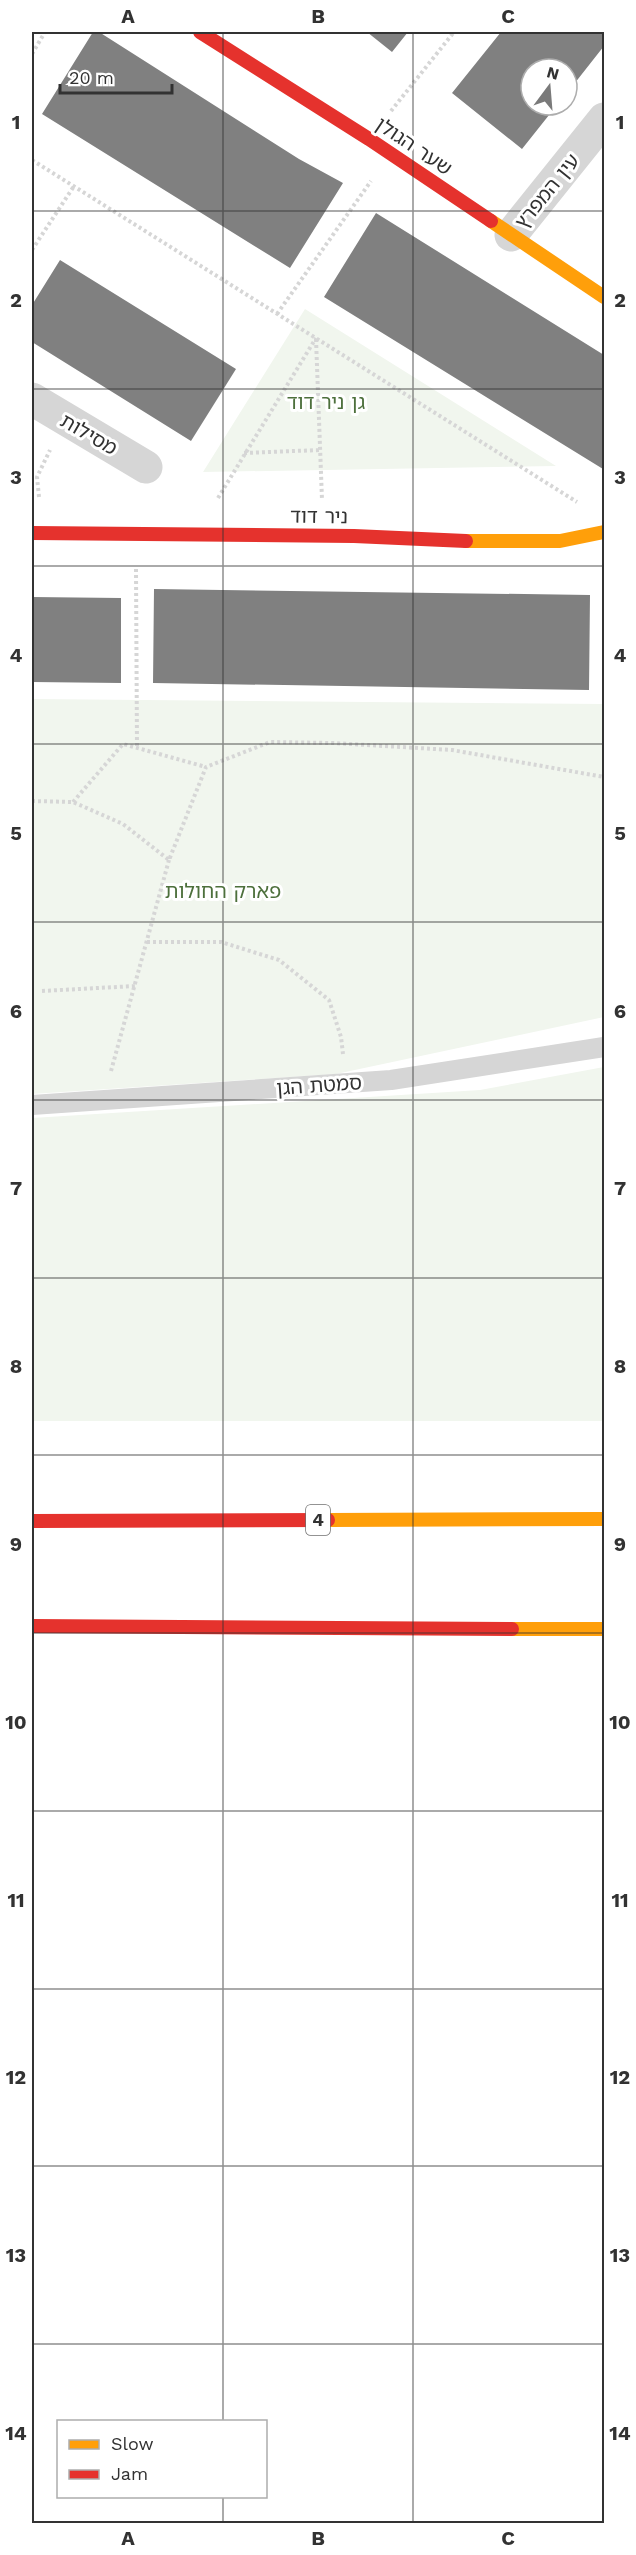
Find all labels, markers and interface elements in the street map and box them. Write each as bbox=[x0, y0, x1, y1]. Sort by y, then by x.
text: A bbox=[121, 4, 135, 28]
text: B bbox=[311, 4, 325, 28]
text: C bbox=[501, 4, 515, 28]
scale bar bbox=[60, 57, 172, 95]
north arrow bbox=[519, 57, 579, 117]
text: N bbox=[545, 62, 561, 84]
text: 20 m bbox=[69, 67, 114, 88]
text: 1 bbox=[12, 110, 20, 134]
text: 1 bbox=[616, 110, 624, 134]
street label: שער הגולן bbox=[371, 112, 457, 180]
street label: עין המפרץ bbox=[510, 149, 584, 233]
text: 2 bbox=[10, 288, 22, 312]
text: 2 bbox=[614, 288, 626, 312]
park label: גן ניר דוד bbox=[287, 390, 366, 414]
street label: מסילות bbox=[56, 408, 122, 460]
text: 3 bbox=[10, 465, 22, 489]
text: 3 bbox=[614, 465, 626, 489]
street label: ניר דוד bbox=[290, 503, 348, 529]
text: 4 bbox=[10, 643, 23, 667]
text: 4 bbox=[614, 643, 627, 667]
text: 5 bbox=[10, 821, 22, 845]
text: 5 bbox=[614, 821, 626, 845]
park label: פארק החולות bbox=[165, 879, 281, 903]
text: 6 bbox=[10, 999, 22, 1023]
text: 6 bbox=[614, 999, 626, 1023]
street label: סמטת הגן bbox=[275, 1070, 363, 1100]
text: 7 bbox=[10, 1176, 22, 1200]
text: 7 bbox=[614, 1176, 626, 1200]
text: 8 bbox=[10, 1354, 22, 1378]
text: 8 bbox=[614, 1354, 626, 1378]
road number: 4 bbox=[306, 1505, 330, 1535]
text: 9 bbox=[10, 1532, 22, 1556]
text: 9 bbox=[614, 1532, 626, 1556]
text: 10 bbox=[5, 1710, 27, 1734]
text: 10 bbox=[609, 1710, 631, 1734]
text: 11 bbox=[7, 1888, 25, 1912]
text: 11 bbox=[611, 1888, 629, 1912]
text: 12 bbox=[6, 2065, 26, 2089]
text: 12 bbox=[610, 2065, 630, 2089]
text: 13 bbox=[6, 2243, 26, 2267]
text: 13 bbox=[610, 2243, 630, 2267]
legend bbox=[57, 2420, 267, 2498]
text: 14 bbox=[5, 2421, 27, 2445]
text: 14 bbox=[609, 2421, 631, 2445]
text: Slow bbox=[111, 2433, 154, 2454]
text: Jam bbox=[111, 2463, 148, 2484]
text: A bbox=[121, 2526, 135, 2550]
text: B bbox=[311, 2526, 325, 2550]
text: C bbox=[501, 2526, 515, 2550]

